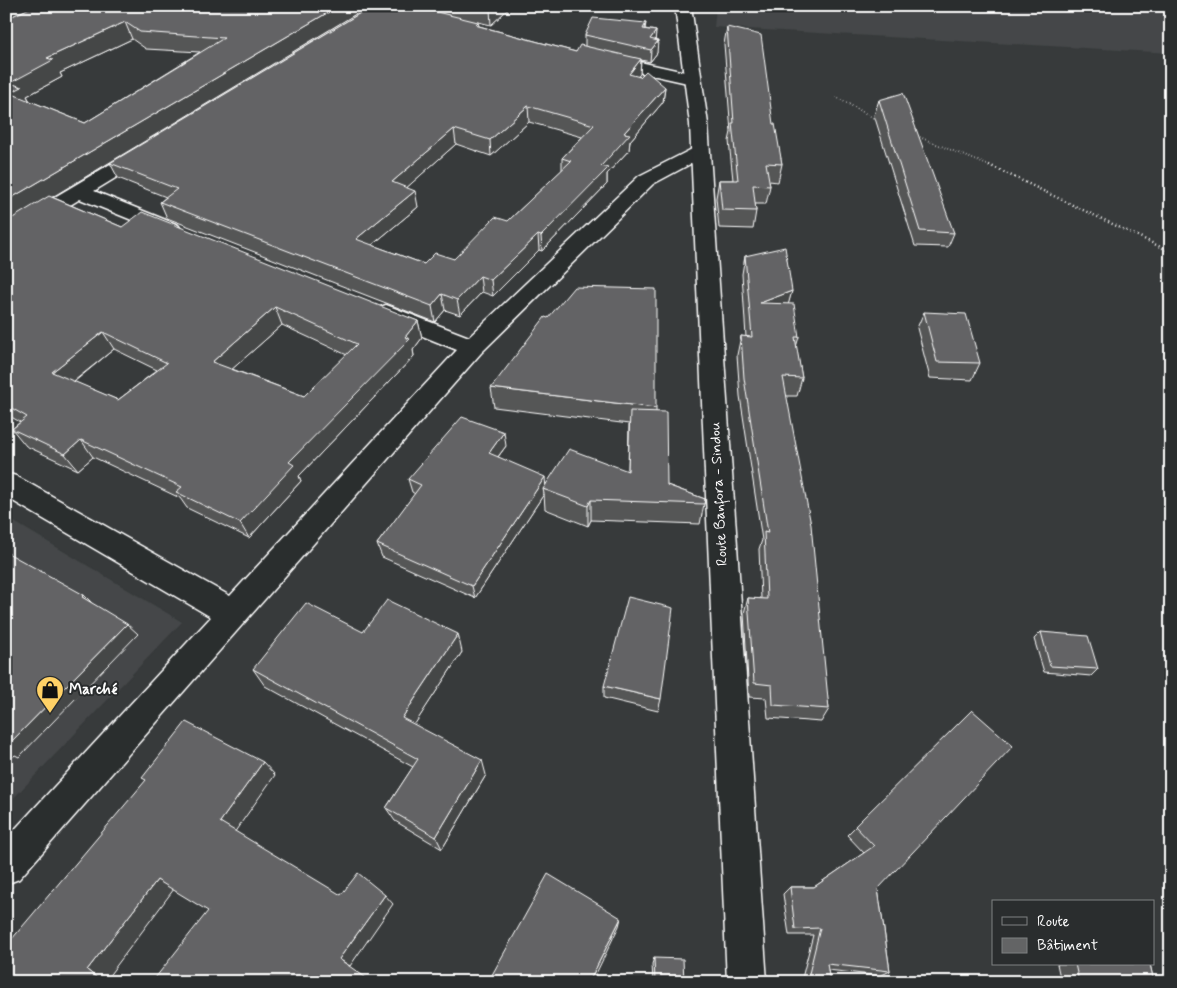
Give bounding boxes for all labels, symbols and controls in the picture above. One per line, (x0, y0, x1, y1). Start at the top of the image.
street label: Route Banfora - Sindou (705, 421, 735, 567)
shop icon: Marché (35, 675, 65, 714)
place label: Marché (69, 680, 118, 700)
legend (992, 900, 1154, 966)
text: Route (1037, 912, 1070, 932)
text: Bâtiment (1037, 936, 1098, 956)

